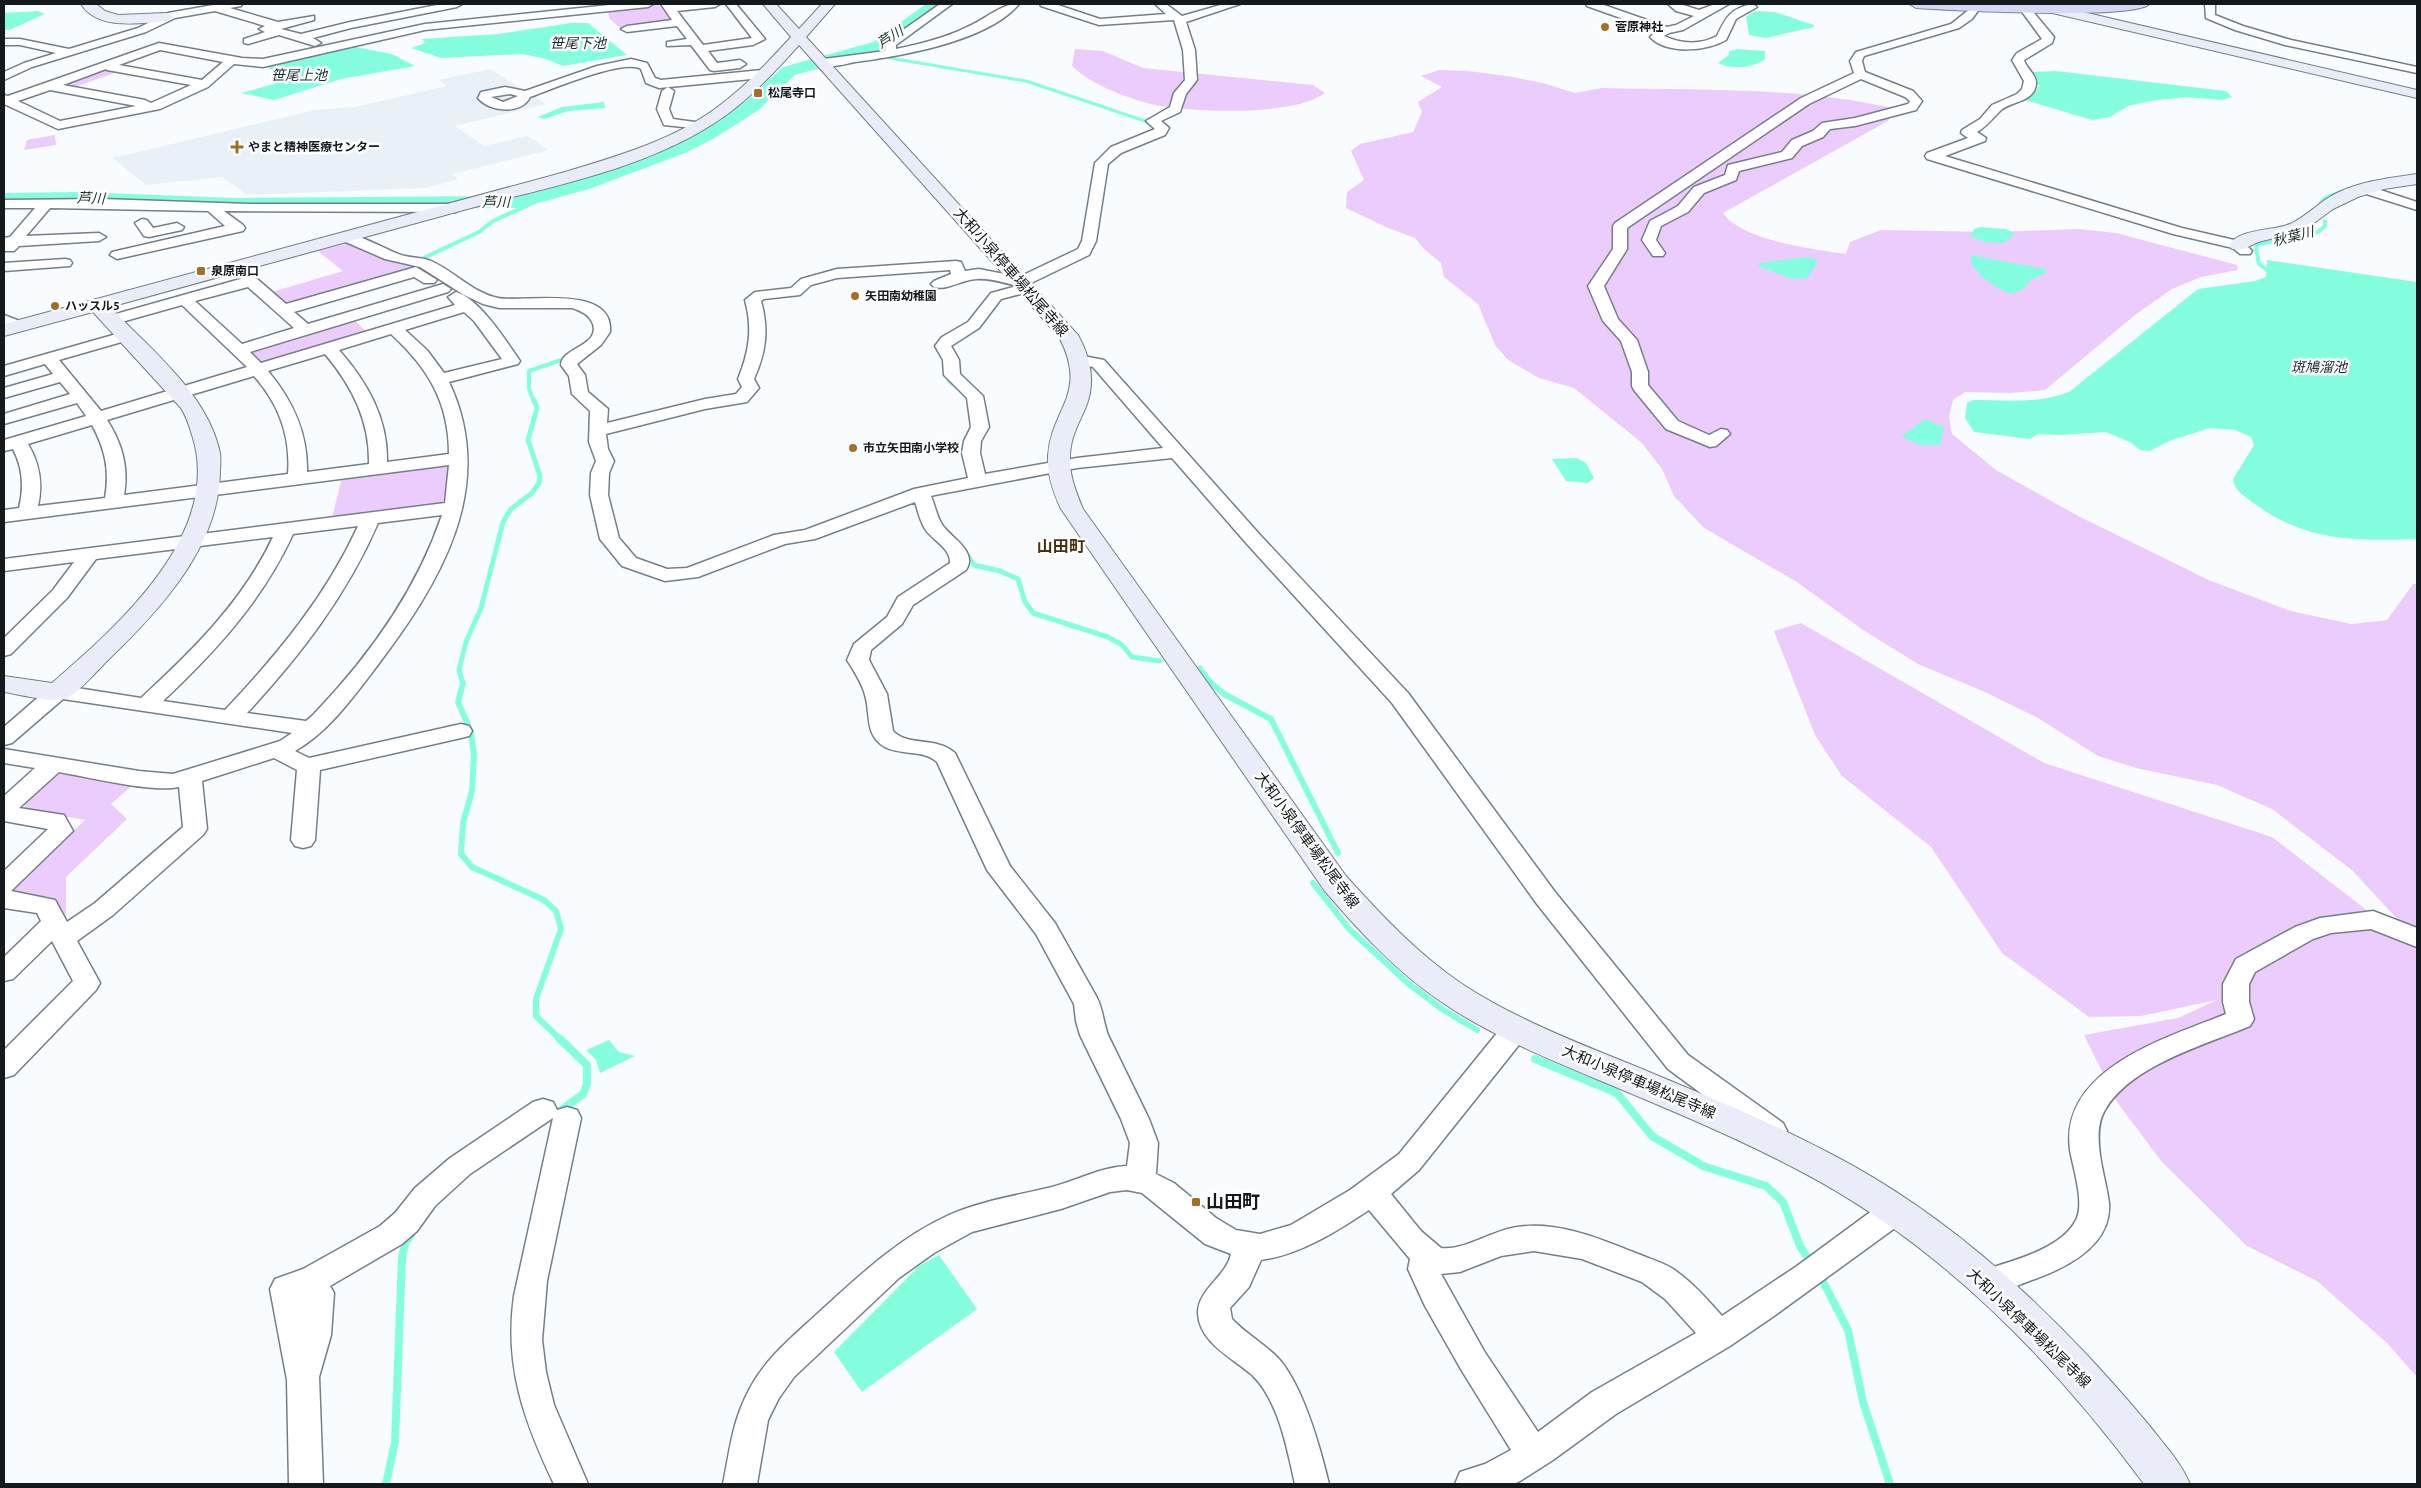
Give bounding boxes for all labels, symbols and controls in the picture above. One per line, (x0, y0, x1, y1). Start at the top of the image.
place label: 菅原神社 (1615, 19, 1663, 34)
water label: 芦川 (873, 21, 908, 52)
marker: 菅原神社 (1599, 21, 1611, 33)
water label: 笹尾下池 (550, 34, 608, 52)
water label: 笹尾上池 (271, 66, 329, 84)
place label: 松尾寺口 (768, 85, 816, 100)
marker: 松尾寺口 (752, 87, 764, 99)
place label: やまと精神医療センター (248, 139, 380, 154)
marker: やまと精神医療センター (230, 140, 244, 154)
water label: 芦川 (77, 189, 107, 208)
water label: 芦川 (482, 193, 512, 211)
street label: 大和小泉停車場松尾寺線 (950, 203, 1073, 340)
water label: 秋葉川 (2270, 222, 2317, 250)
place label: 泉原南口 (211, 263, 259, 278)
marker: 泉原南口 (195, 265, 207, 277)
place label: 矢田南幼稚園 (865, 288, 937, 303)
marker: 矢田南幼稚園 (849, 290, 861, 302)
place label: ハッスル5 (65, 298, 120, 313)
marker: ハッスル5 (49, 300, 61, 312)
water label: 斑鳩溜池 (2291, 358, 2349, 376)
place label: 市立矢田南小学校 (863, 440, 959, 455)
marker: 市立矢田南小学校 (847, 442, 859, 454)
district label: 山田町 (1037, 536, 1085, 556)
street label: 大和小泉停車場松尾寺線 (1251, 767, 1364, 912)
street label: 大和小泉停車場松尾寺線 (1560, 1041, 1719, 1123)
place label: 山田町 (1206, 1190, 1260, 1213)
marker: 山田町 (1190, 1196, 1202, 1208)
street label: 大和小泉停車場松尾寺線 (1963, 1263, 2095, 1392)

